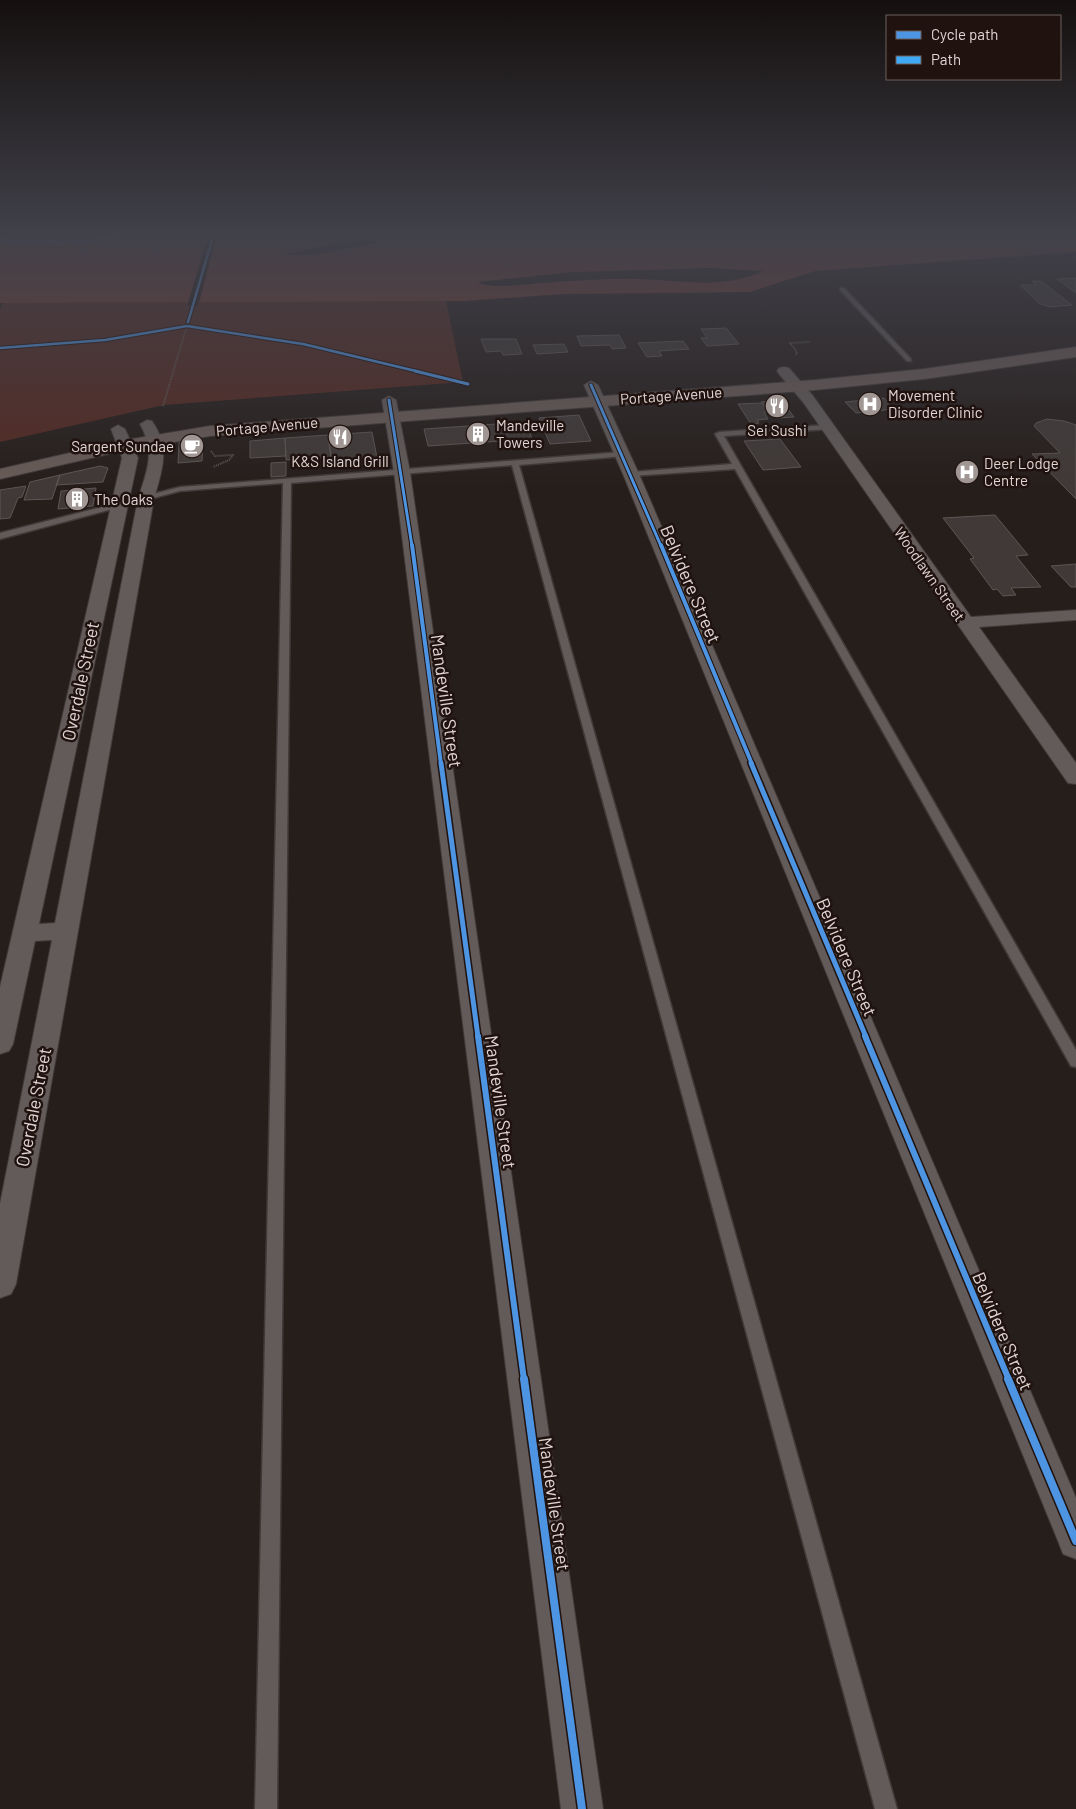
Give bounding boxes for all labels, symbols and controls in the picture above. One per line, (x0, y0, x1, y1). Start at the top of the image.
legend (886, 15, 1061, 80)
text: Cycle path (931, 25, 998, 43)
text: Path (931, 50, 961, 68)
street label: Portage Avenue (619, 382, 723, 408)
place label: Movement Disorder Clinic (888, 386, 983, 421)
hospital icon: Movement Disorder Clinic (857, 391, 883, 417)
restaurant icon: Sei Sushi (764, 393, 790, 419)
street label: Portage Avenue (215, 413, 319, 439)
place label: Mandeville Towers (496, 416, 564, 451)
building icon: Mandeville Towers (465, 421, 491, 447)
place label: Sei Sushi (747, 421, 807, 439)
restaurant icon: K&S Island Grill (327, 424, 353, 450)
cafe icon: Sargent Sundae (179, 433, 205, 459)
place label: Sargent Sundae (71, 437, 174, 455)
place label: K&S Island Grill (291, 452, 389, 470)
place label: Deer Lodge Centre (984, 454, 1059, 489)
hospital icon: Deer Lodge Centre (954, 459, 980, 485)
building icon: The Oaks (64, 486, 90, 512)
place label: The Oaks (94, 490, 153, 508)
street label: Belvidere Street (656, 522, 726, 646)
street label: Woodlawn Street (891, 523, 969, 625)
street label: Overdale Street (57, 620, 103, 742)
street label: Mandeville Street (427, 633, 467, 769)
street label: Belvidere Street (812, 895, 882, 1019)
street label: Mandeville Street (481, 1034, 521, 1170)
street label: Overdale Street (11, 1046, 55, 1168)
street label: Belvidere Street (968, 1269, 1038, 1393)
street label: Mandeville Street (535, 1436, 575, 1572)

